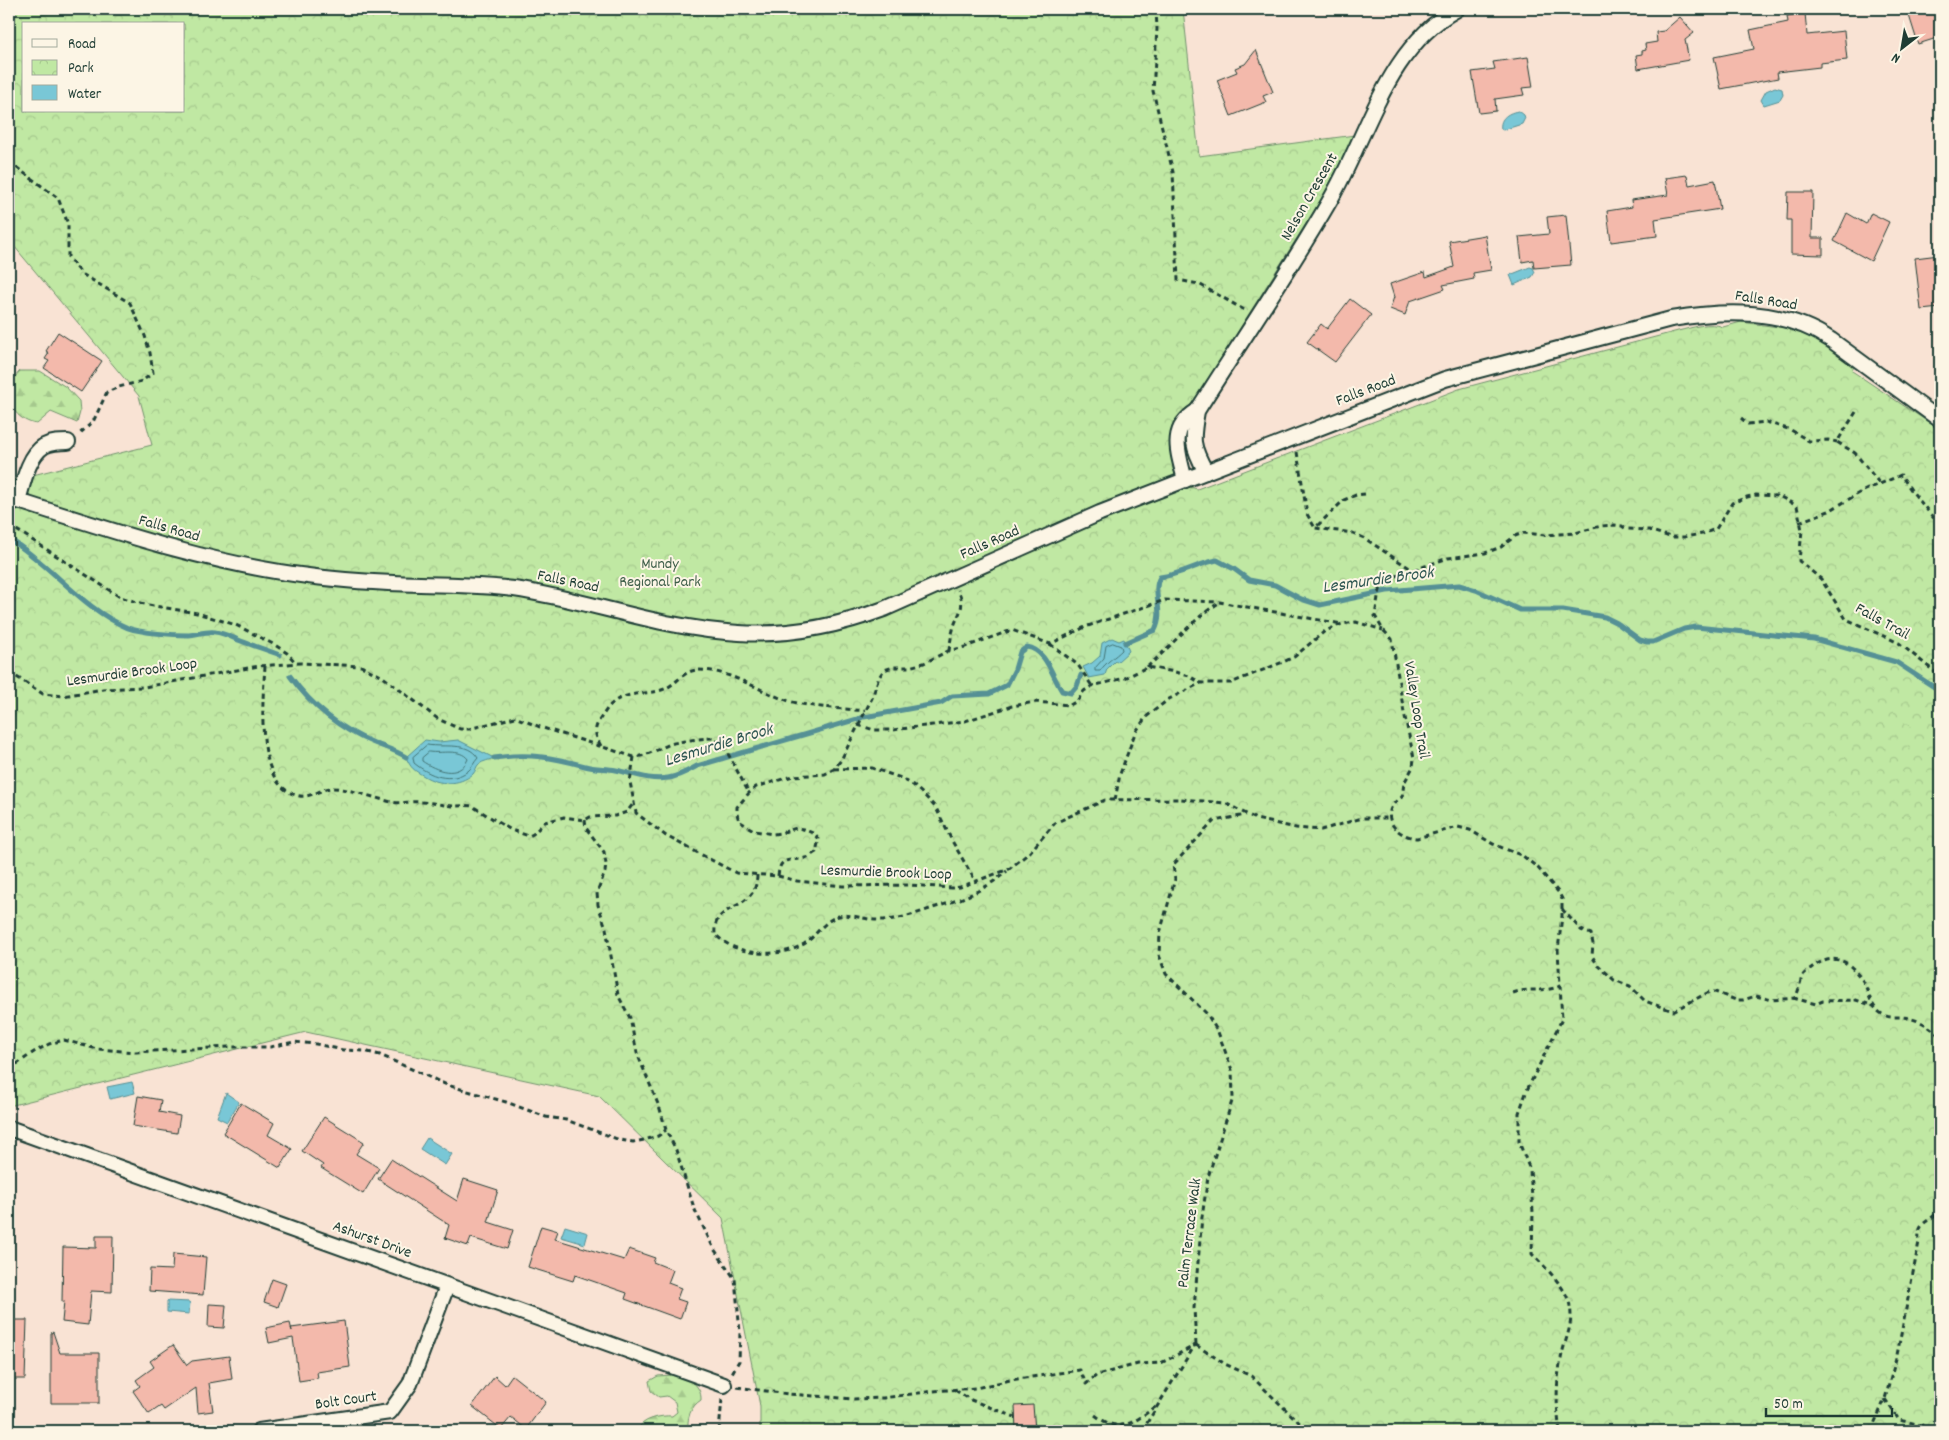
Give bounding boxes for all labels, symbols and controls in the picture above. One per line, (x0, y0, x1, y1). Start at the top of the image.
legend (22, 22, 185, 112)
north arrow (1876, 22, 1926, 72)
text: Road (68, 34, 96, 56)
text: N (1888, 47, 1904, 68)
text: Park (68, 58, 94, 80)
text: Water (68, 84, 102, 106)
street label: Nelson Crescent (1276, 149, 1345, 245)
street label: Falls Road (1733, 285, 1799, 317)
street label: Falls Road (1333, 369, 1399, 413)
street label: Falls Road (136, 509, 202, 549)
street label: Falls Road (957, 520, 1023, 566)
park label: Mundy Regional Park (619, 553, 701, 594)
water label: Lesmurdie Brook (1321, 561, 1437, 601)
street label: Falls Road (535, 564, 601, 600)
street label: Falls Trail (1851, 598, 1914, 647)
street label: Lesmurdie Brook Loop (65, 652, 199, 694)
street label: Valley Loop Trail (1397, 660, 1435, 761)
water label: Lesmurdie Brook (662, 717, 778, 774)
street label: Lesmurdie Brook Loop (820, 859, 952, 887)
street label: Palm Terrace Walk (1172, 1177, 1208, 1289)
street label: Ashurst Drive (329, 1215, 415, 1265)
street label: Bolt Court (314, 1385, 378, 1417)
scale bar (1766, 1385, 1893, 1417)
text: 50 m (1774, 1394, 1803, 1416)

